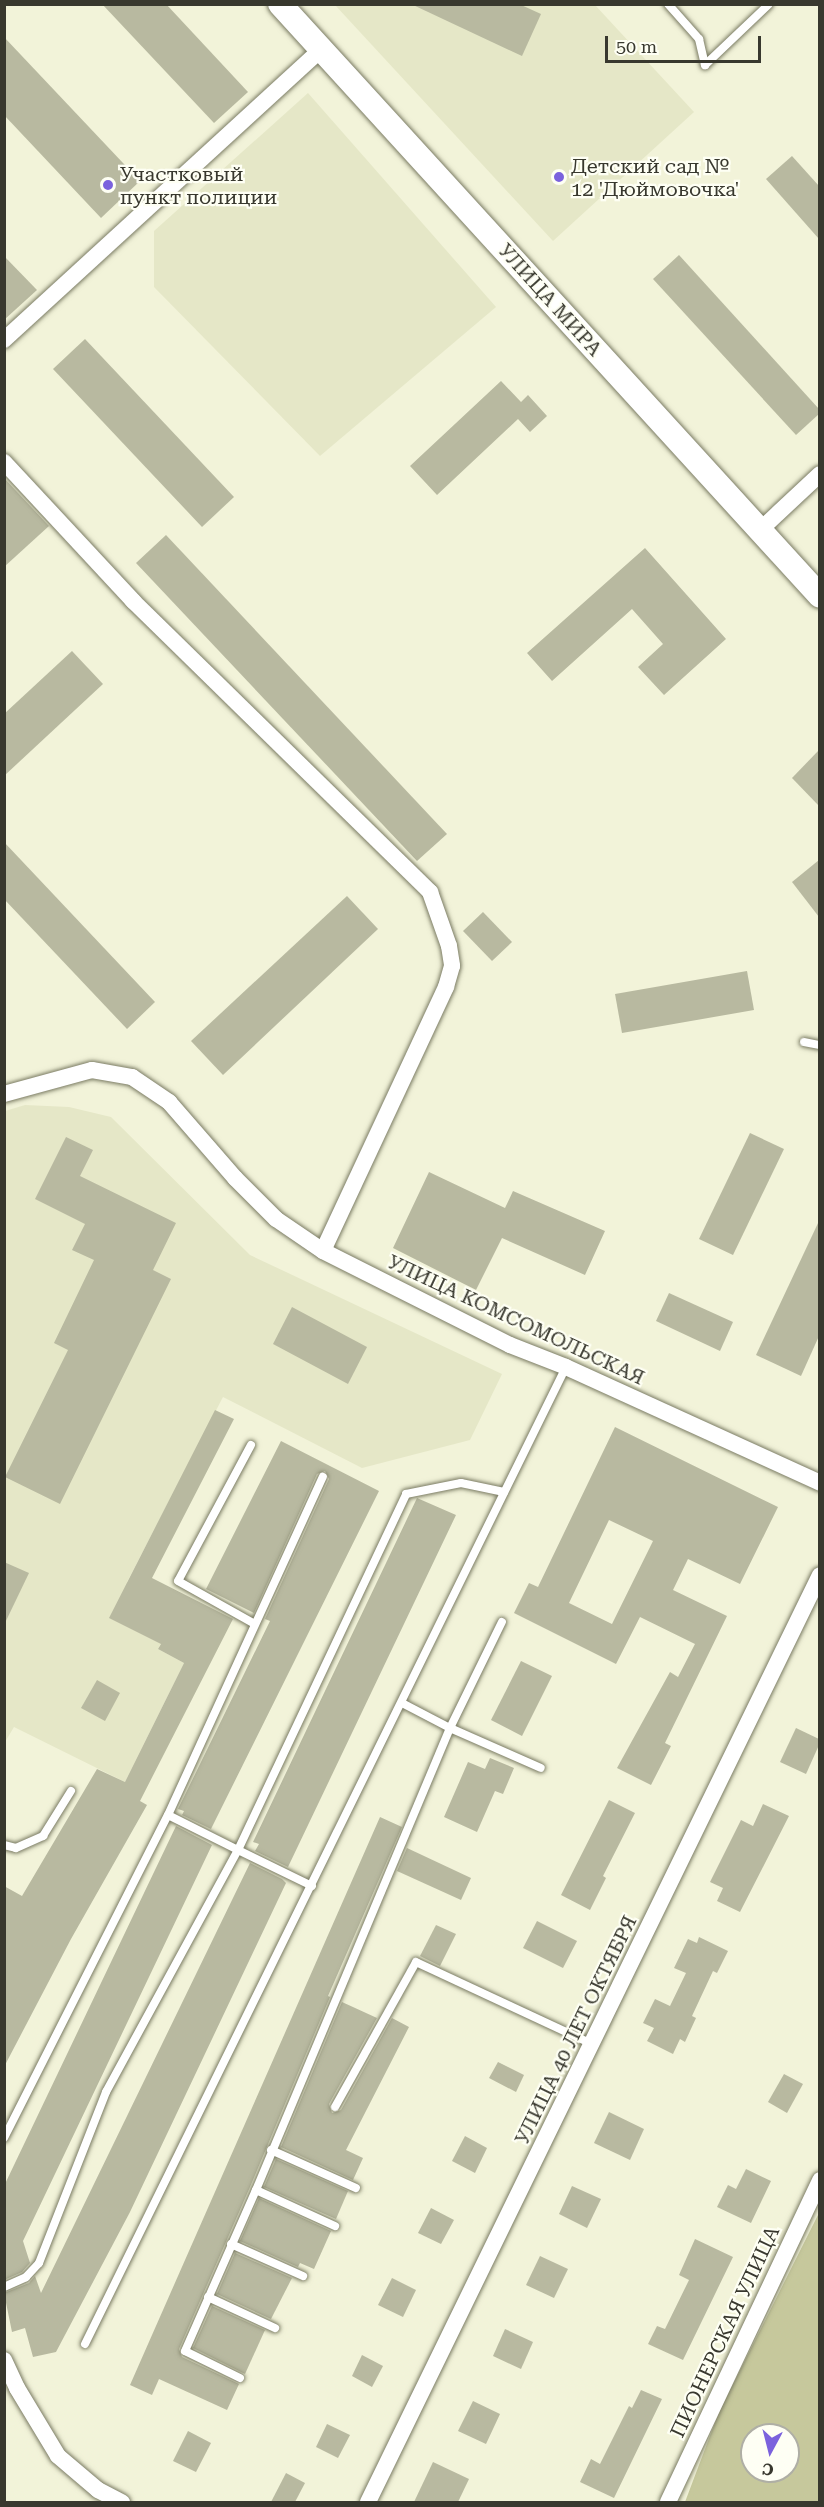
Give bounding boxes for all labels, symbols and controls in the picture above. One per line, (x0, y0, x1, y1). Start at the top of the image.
scale bar (608, 24, 764, 62)
text: 50 m (616, 36, 657, 57)
place label: Детский сад № 12 'Дюймовочка' (571, 154, 739, 201)
place label: Участковый пункт полиции (120, 162, 277, 209)
marker: Детский сад № 12 'Дюймовочка' (552, 170, 566, 184)
marker: Участковый пункт полиции (101, 178, 115, 192)
street label: УЛИЦА МИРА (493, 239, 607, 361)
street label: УЛИЦА КОМСОМОЛЬСКАЯ (384, 1250, 648, 1390)
street label: УЛИЦА 40 ЛЕТ ОКТЯБРЯ (510, 1912, 642, 2148)
street label: ПИОНЕРСКАЯ УЛИЦА (665, 2223, 785, 2441)
north arrow (740, 2423, 800, 2483)
text: С (761, 2459, 775, 2479)

